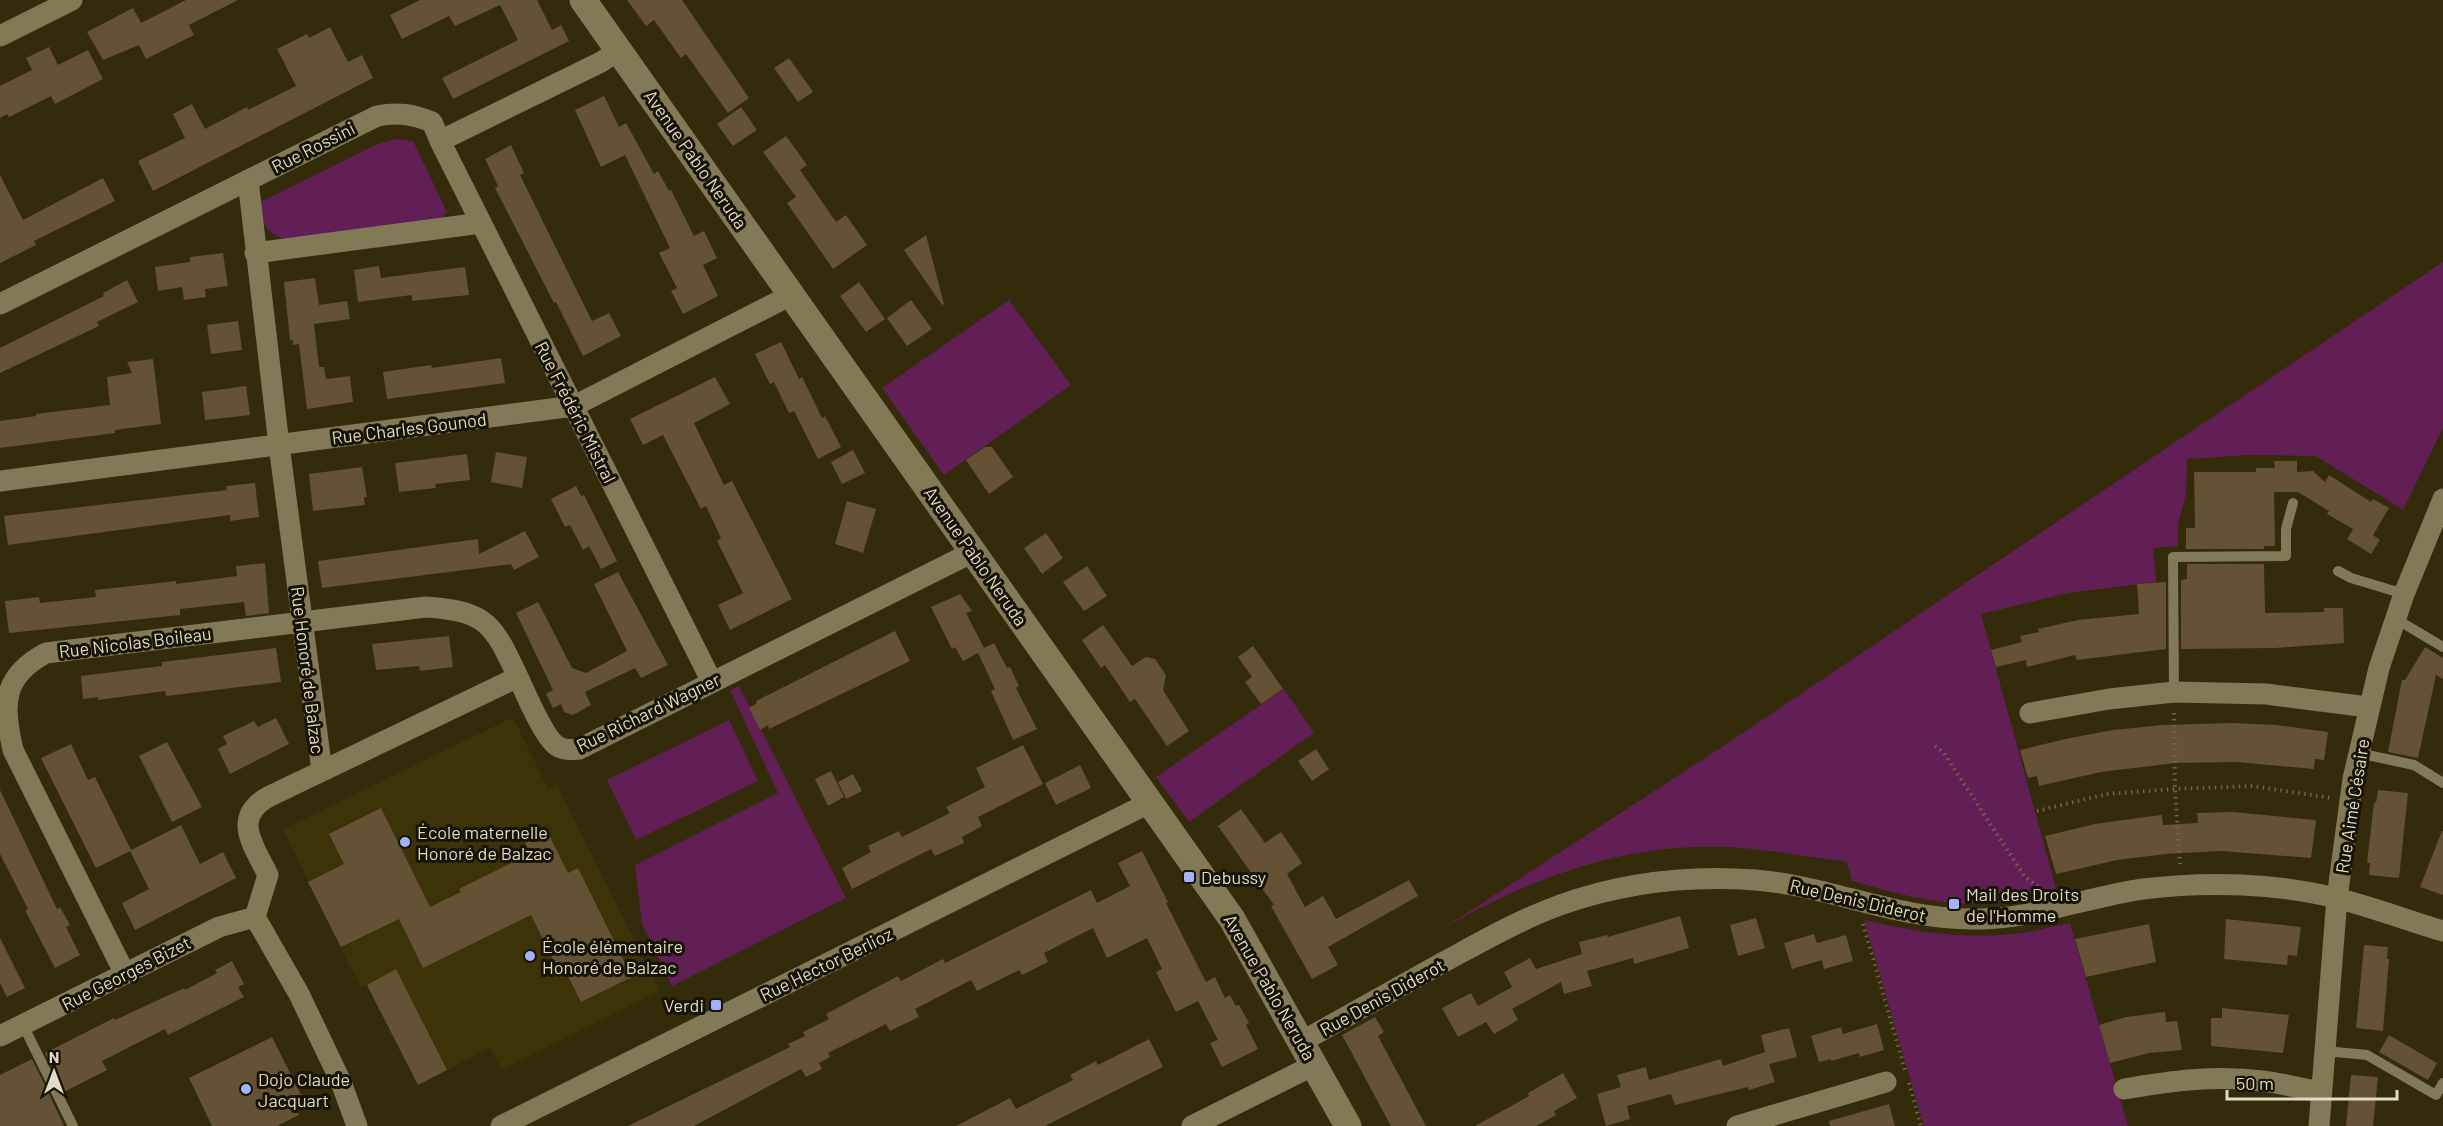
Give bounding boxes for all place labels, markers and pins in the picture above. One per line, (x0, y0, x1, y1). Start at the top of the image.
place label: École maternelle Honoré de Balzac (417, 821, 552, 864)
marker: École maternelle Honoré de Balzac (398, 835, 412, 849)
place label: Debussy (1201, 866, 1266, 888)
marker: Debussy (1182, 870, 1196, 884)
place label: Mail des Droits de l'Homme (1966, 883, 2079, 926)
marker: Mail des Droits de l'Homme (1947, 897, 1961, 911)
place label: École élémentaire Honoré de Balzac (542, 935, 683, 978)
marker: École élémentaire Honoré de Balzac (523, 949, 537, 963)
place label: Verdi (664, 994, 704, 1016)
marker: Verdi (709, 998, 723, 1012)
place label: Dojo Claude Jacquart (258, 1068, 350, 1111)
marker: Dojo Claude Jacquart (239, 1082, 253, 1096)

